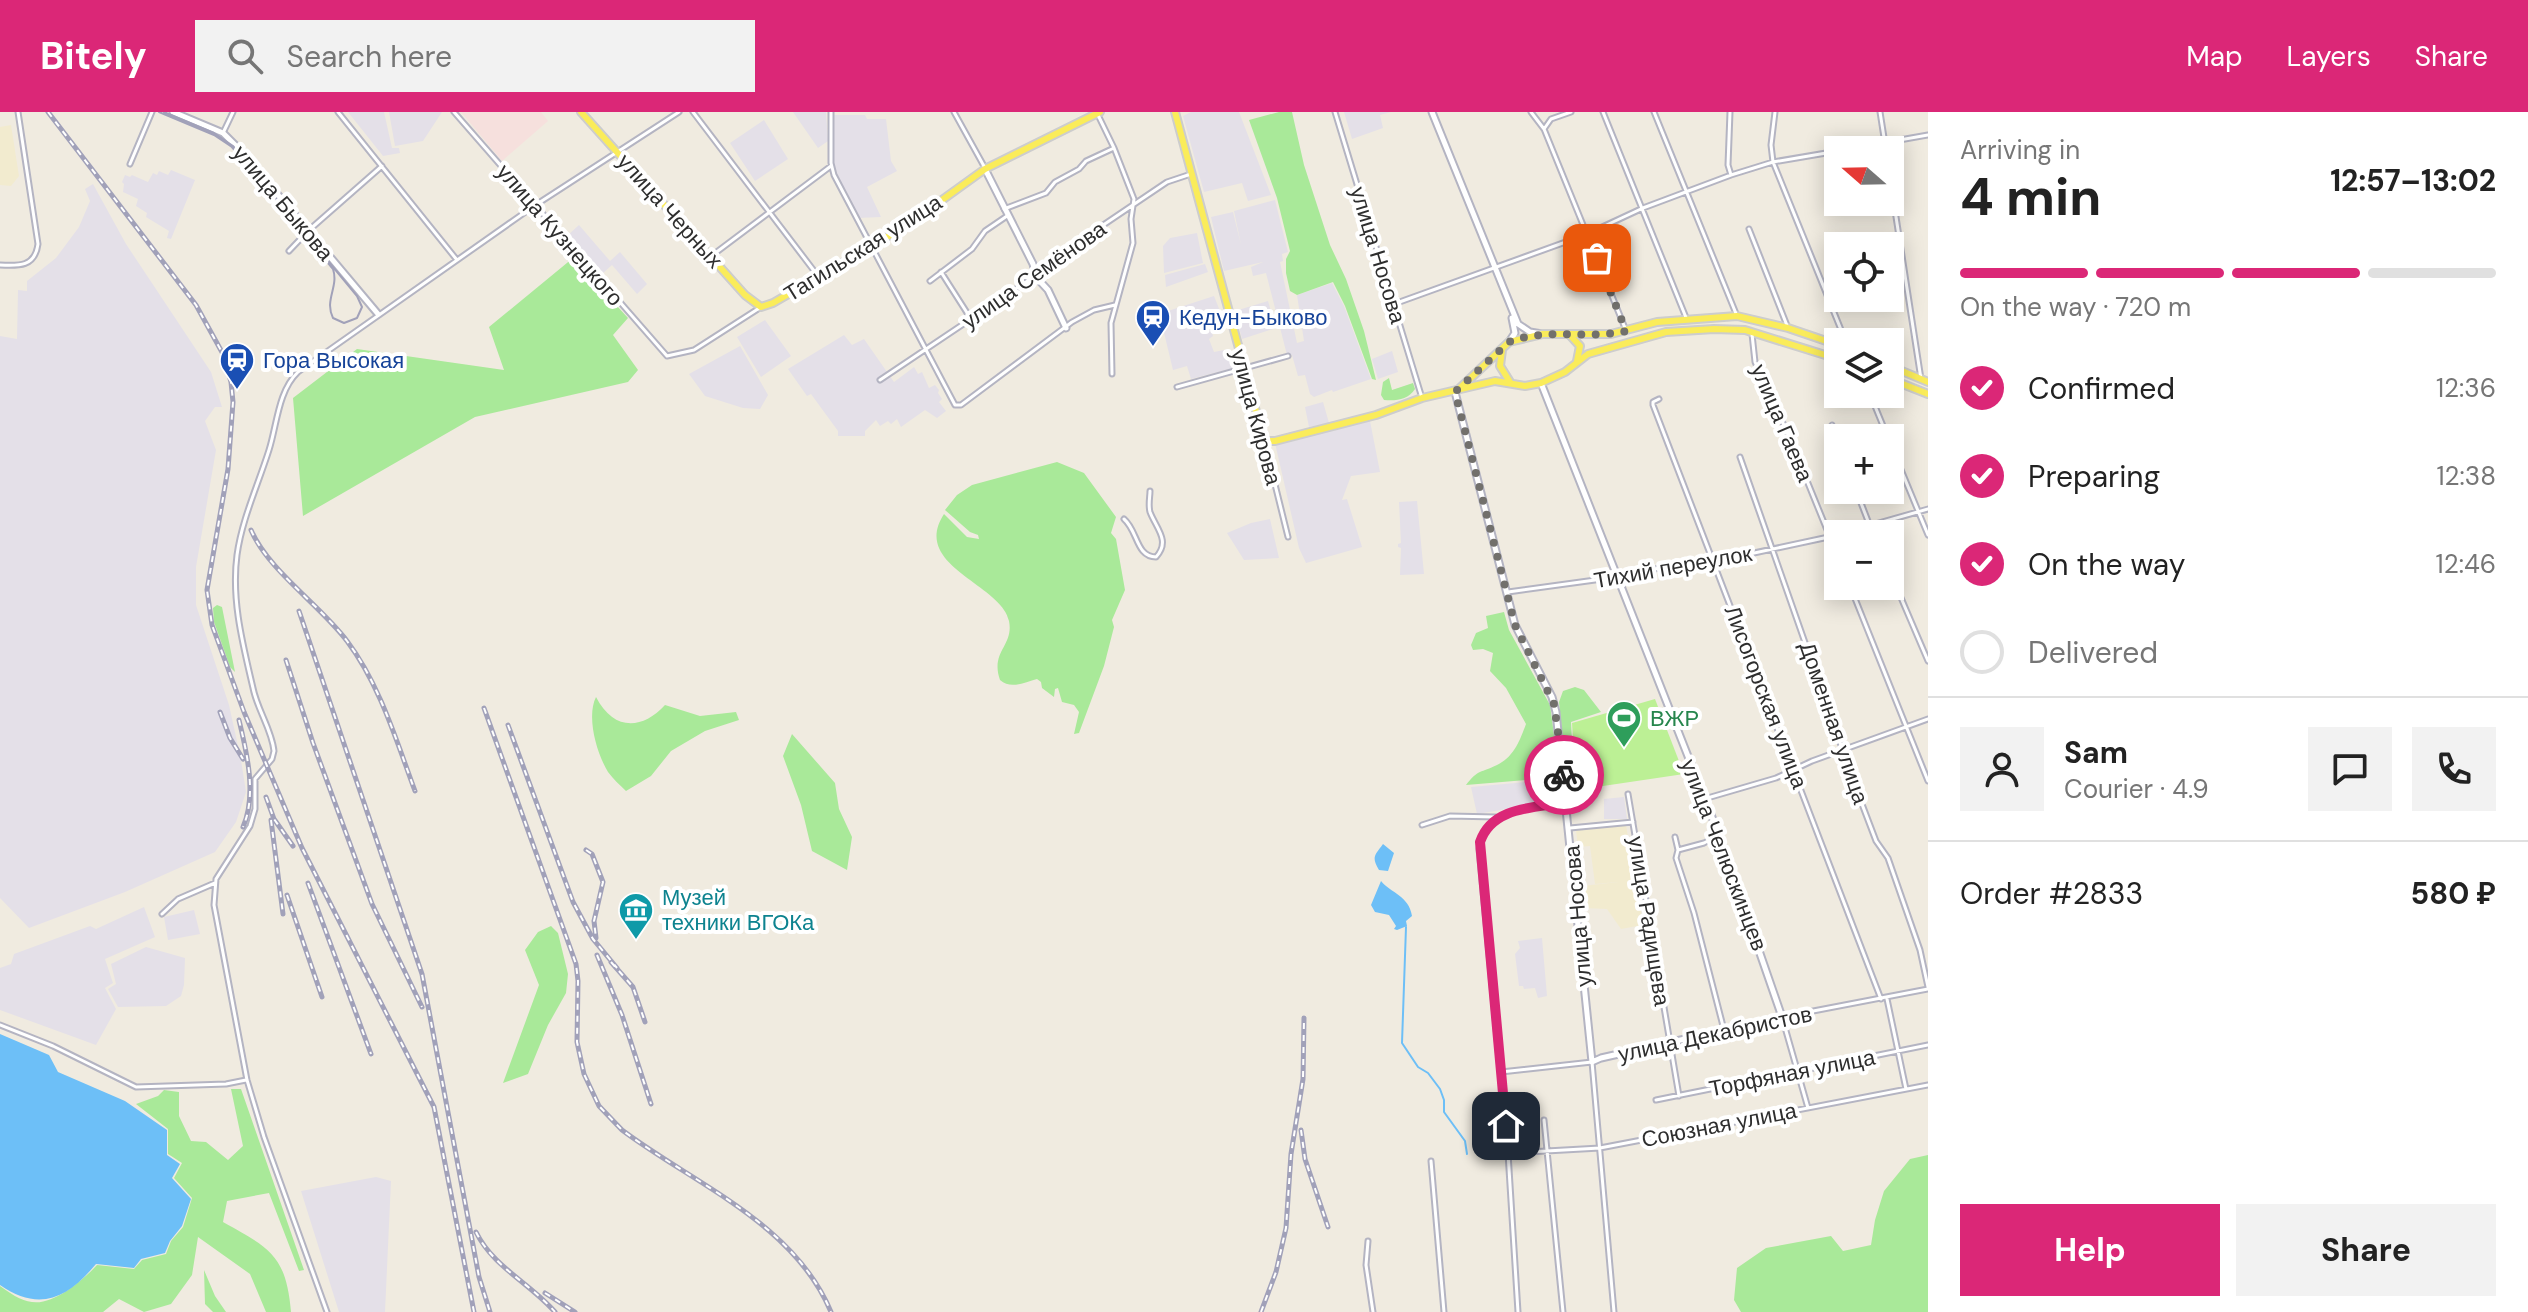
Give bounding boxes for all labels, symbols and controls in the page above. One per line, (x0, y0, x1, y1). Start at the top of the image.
search box (195, 20, 755, 92)
text: Bitely (40, 31, 147, 81)
icon: search (223, 34, 267, 78)
text: Search here (287, 37, 452, 76)
text: Map (2186, 38, 2243, 75)
text: Layers (2287, 38, 2371, 75)
text: Share (2415, 38, 2488, 75)
text: Arriving in (1960, 133, 2080, 167)
north arrow (1824, 136, 1904, 216)
map controls (1824, 136, 1904, 600)
street label: улица Быкова (226, 139, 340, 267)
street label: улица Черных (611, 148, 729, 274)
street label: улица Кузнецкого (490, 158, 630, 312)
text: 12:57–13:02 (2330, 161, 2496, 200)
text: 4 min (1960, 163, 2101, 231)
street label: улица Носова (1343, 183, 1413, 328)
street label: Тагильская улица (779, 187, 948, 308)
street label: улица Семёнова (956, 214, 1113, 336)
pin (1563, 224, 1631, 292)
button: locate (1824, 232, 1904, 312)
icon: bag (1575, 236, 1619, 280)
text: On the way · 720 m (1960, 290, 2191, 324)
station icon: Кедун-Быково (1134, 298, 1172, 348)
place label: Кедун-Быково (1179, 303, 1328, 332)
button: layers (1824, 328, 1904, 408)
station icon: Гора Высокая (218, 341, 256, 391)
place label: Гора Высокая (263, 346, 404, 375)
street label: улица Кирова (1224, 346, 1288, 489)
street label: улица Гаева (1744, 360, 1820, 487)
icon: check (1960, 366, 2004, 410)
text: Confirmed (2028, 369, 2175, 408)
text: 12:36 (2436, 371, 2496, 405)
button: + (1824, 424, 1904, 504)
icon: check (1960, 454, 2004, 498)
text: Preparing (2028, 457, 2160, 496)
text: 12:38 (2436, 459, 2496, 493)
button: − (1824, 520, 1904, 600)
street label: Тихий переулок (1592, 539, 1755, 595)
icon: check (1960, 542, 2004, 586)
text: On the way (2028, 545, 2185, 584)
text: 12:46 (2436, 547, 2496, 581)
street label: Лисогорская улица (1718, 601, 1815, 793)
text: Delivered (2028, 633, 2158, 672)
street label: Доменная улица (1793, 638, 1876, 809)
sports icon: ВЖР (1605, 699, 1643, 749)
place label: ВЖР (1650, 704, 1699, 733)
button: person (1960, 727, 2044, 811)
button: chat (2308, 727, 2392, 811)
button: phone (2412, 727, 2496, 811)
text: Sam (2064, 733, 2128, 772)
courier (1524, 735, 1604, 815)
icon: bike (1542, 753, 1586, 797)
street label: улица Челюскинцев (1674, 755, 1774, 955)
text: Courier · 4.9 (2064, 772, 2209, 806)
street label: улица Радищева (1621, 834, 1677, 1009)
street label: улица Носова (1557, 843, 1599, 988)
text: Order #2833 (1960, 874, 2143, 913)
text: 580 ₽ (2411, 874, 2496, 913)
place label: Музей техники ВГОКа (662, 883, 815, 937)
museum icon: Музей техники ВГОКа (617, 891, 655, 941)
street label: улица Декабристов (1615, 999, 1815, 1069)
street label: Торфяная улица (1706, 1043, 1878, 1103)
pin (1472, 1092, 1540, 1160)
street label: Союзная улица (1639, 1096, 1800, 1154)
icon: home (1484, 1104, 1528, 1148)
button: Help (1960, 1204, 2220, 1296)
button: Share (2236, 1204, 2496, 1296)

